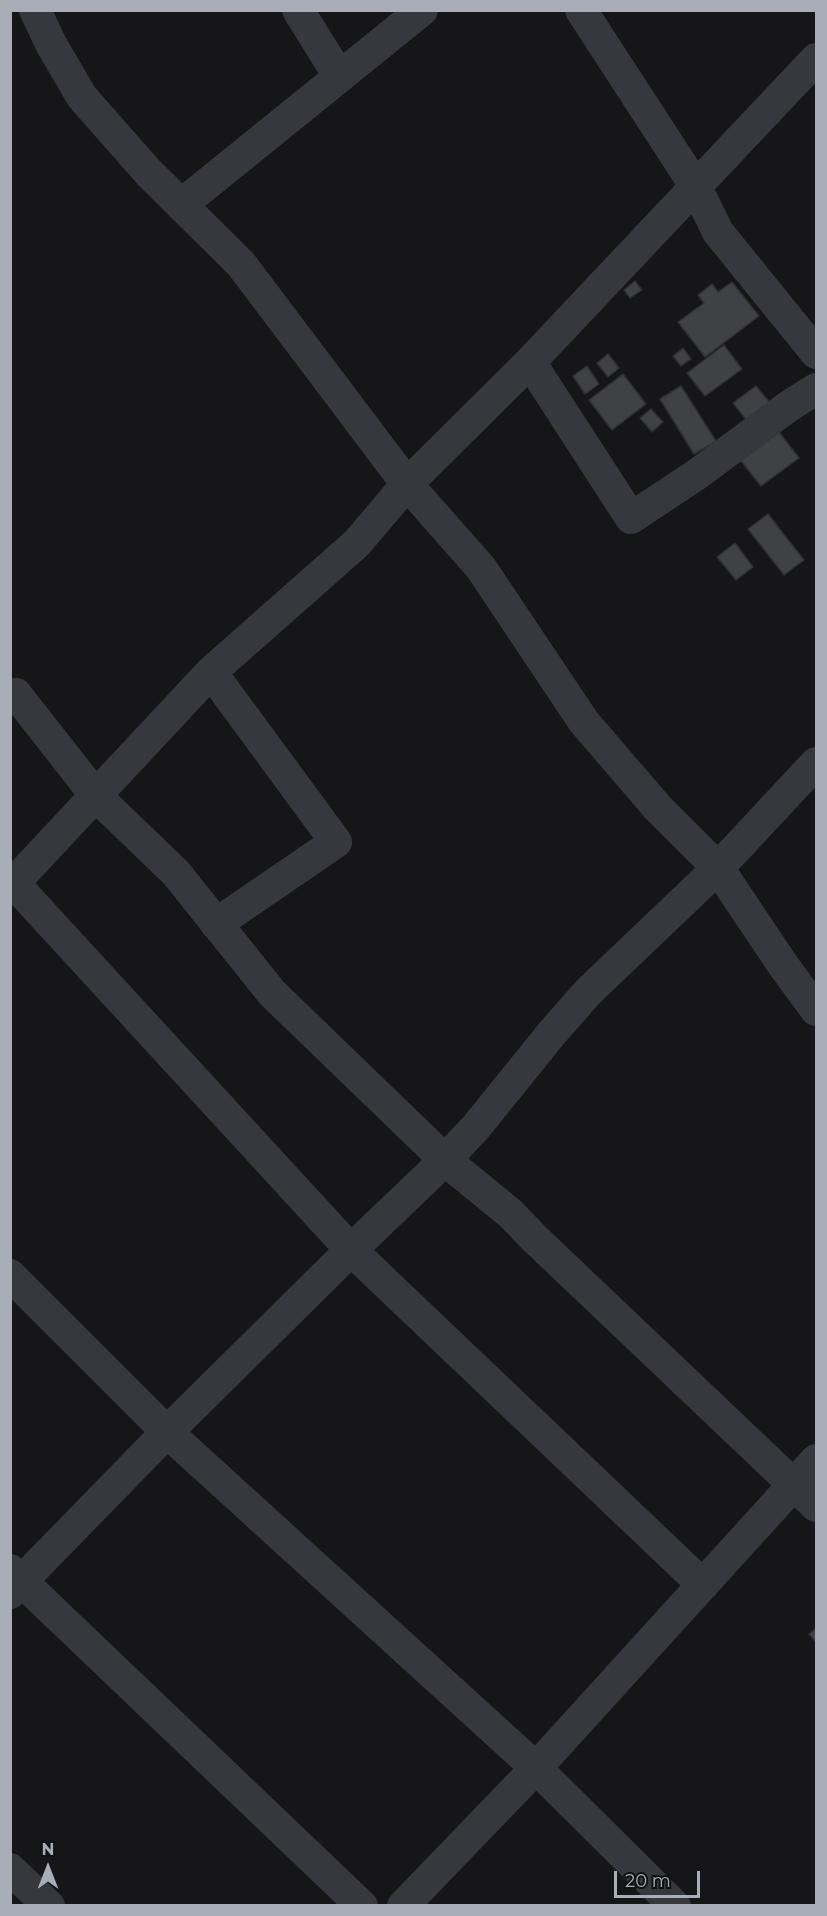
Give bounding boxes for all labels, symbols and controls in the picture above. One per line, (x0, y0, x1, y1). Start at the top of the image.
north arrow (18, 1838, 78, 1898)
text: N (42, 1840, 54, 1859)
scale bar (617, 1859, 702, 1897)
text: 20 m (625, 1870, 671, 1892)

